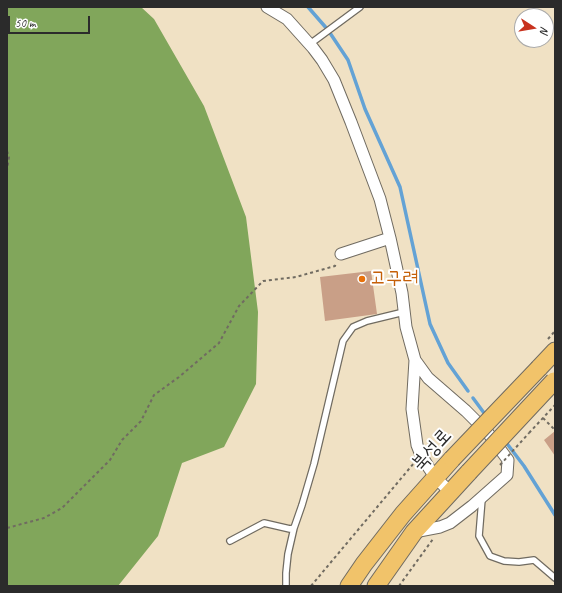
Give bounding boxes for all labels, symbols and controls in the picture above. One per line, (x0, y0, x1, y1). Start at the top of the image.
scale bar (10, 8, 92, 34)
north arrow (514, 8, 554, 48)
text: 50 m (15, 15, 35, 31)
text: N (537, 25, 552, 35)
place label: 고구려 (370, 267, 418, 291)
marker: 고구려 (357, 274, 367, 284)
street label: 북성로 (407, 424, 457, 476)

